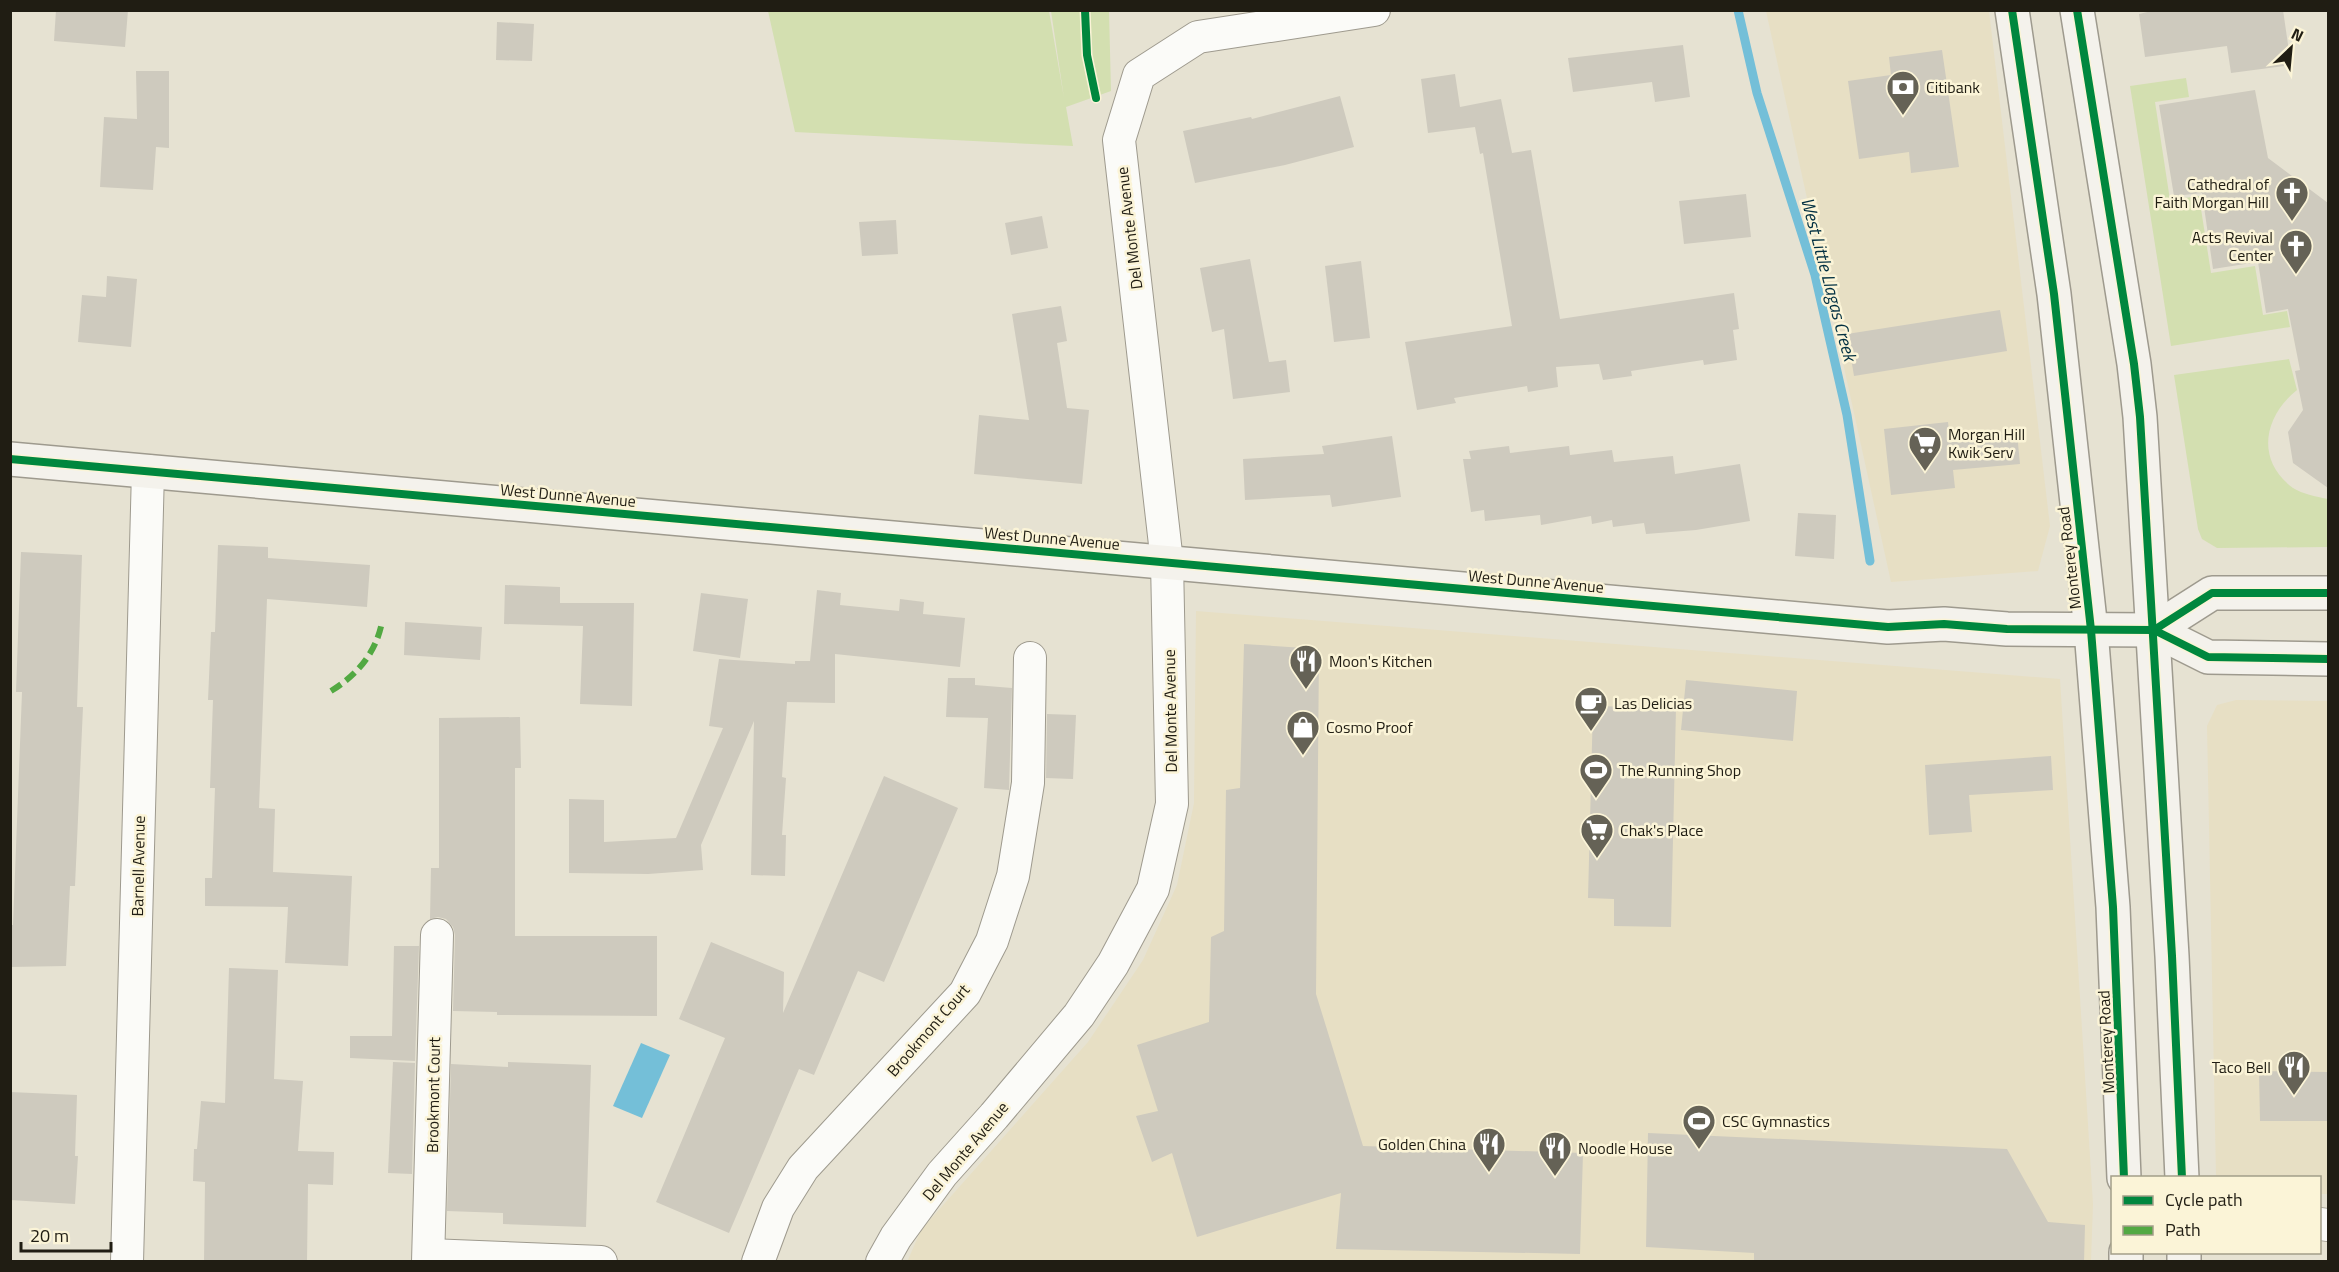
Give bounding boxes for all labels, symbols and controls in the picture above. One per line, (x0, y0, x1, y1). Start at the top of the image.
north arrow (2261, 18, 2321, 78)
text: N (2287, 21, 2308, 48)
bank icon: Citibank (1885, 69, 1921, 116)
place label: Citibank (1926, 75, 1980, 99)
street label: Del Monte Avenue (1110, 165, 1148, 291)
place label: Cathedral of Faith Morgan Hill (2155, 172, 2270, 214)
church icon: Cathedral of Faith Morgan Hill (2274, 175, 2310, 222)
water label: West Little Llagas Creek (1794, 194, 1864, 366)
place label: Acts Revival Center (2192, 225, 2273, 267)
church icon: Acts Revival Center (2278, 228, 2314, 275)
place label: Morgan Hill Kwik Serv (1948, 422, 2025, 464)
supermarket icon: Morgan Hill Kwik Serv (1907, 425, 1943, 472)
street label: West Dunne Avenue (499, 477, 637, 513)
street label: Monterey Road (2051, 505, 2087, 611)
street label: West Dunne Avenue (983, 520, 1121, 556)
street label: West Dunne Avenue (1467, 563, 1605, 599)
restaurant icon: Moon's Kitchen (1288, 643, 1324, 690)
street label: Del Monte Avenue (1157, 649, 1183, 773)
place label: Moon's Kitchen (1329, 649, 1432, 673)
cafe icon: Las Delicias (1573, 685, 1609, 732)
place label: Las Delicias (1614, 691, 1692, 715)
shop icon: Cosmo Proof (1285, 709, 1321, 756)
place label: Cosmo Proof (1326, 715, 1414, 739)
sports icon: The Running Shop (1578, 752, 1614, 799)
place label: The Running Shop (1619, 758, 1741, 782)
supermarket icon: Chak's Place (1579, 812, 1615, 859)
street label: Barnell Avenue (125, 815, 151, 917)
place label: Chak's Place (1620, 818, 1703, 842)
street label: Brookmont Court (881, 978, 975, 1082)
street label: Monterey Road (2091, 990, 2121, 1094)
street label: Brookmont Court (420, 1036, 446, 1153)
restaurant icon: Taco Bell (2276, 1049, 2312, 1096)
place label: Taco Bell (2212, 1055, 2271, 1079)
street label: Del Monte Avenue (916, 1096, 1014, 1206)
sports icon: CSC Gymnastics (1681, 1103, 1717, 1150)
place label: CSC Gymnastics (1722, 1109, 1830, 1133)
restaurant icon: Golden China (1471, 1126, 1507, 1173)
restaurant icon: Noodle House (1537, 1130, 1573, 1177)
place label: Golden China (1378, 1132, 1466, 1156)
place label: Noodle House (1578, 1136, 1673, 1160)
legend (2111, 1176, 2321, 1254)
text: Cycle path (2165, 1186, 2243, 1213)
scale bar (21, 1215, 111, 1253)
text: Path (2165, 1216, 2201, 1243)
text: 20 m (30, 1222, 69, 1249)

